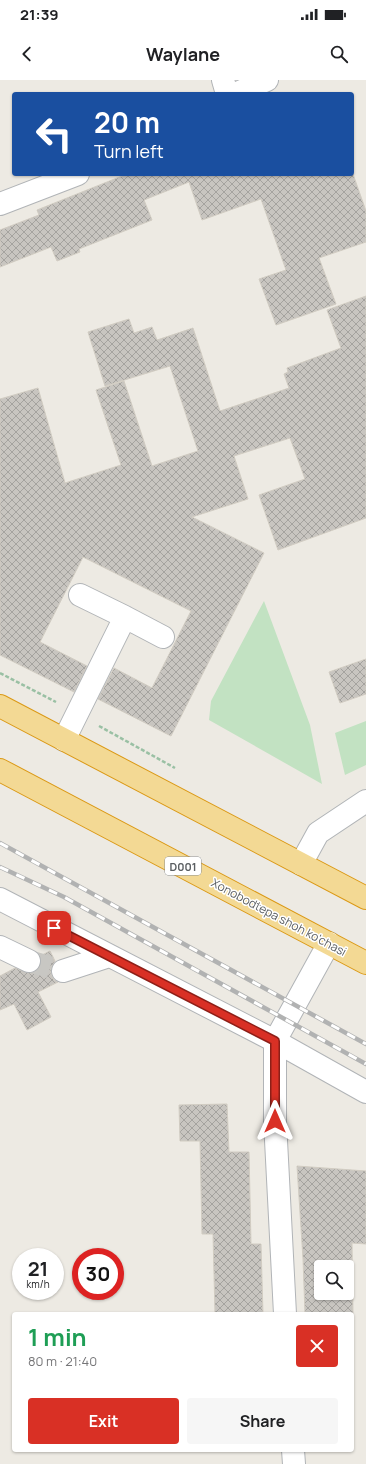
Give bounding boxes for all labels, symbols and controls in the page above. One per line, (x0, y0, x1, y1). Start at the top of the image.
text: 21:39 (20, 4, 59, 25)
text: Waylane (146, 42, 220, 66)
icon: back (16, 43, 38, 65)
icon: search (328, 43, 350, 65)
text: 20 m (94, 103, 160, 141)
icon: left (28, 108, 80, 160)
text: Turn left (94, 139, 164, 163)
road number: D001 (165, 857, 201, 875)
street label: Xonobodtepa shoh ko'chasi (208, 874, 350, 960)
pin (37, 911, 71, 945)
icon: arrive (43, 917, 65, 939)
position arrow (254, 1100, 296, 1142)
speed limit sign: 30 (72, 1248, 124, 1300)
text: 21 (28, 1255, 48, 1282)
map controls (314, 1260, 354, 1300)
button: search (314, 1260, 354, 1300)
text: km/h (26, 1277, 50, 1291)
text: 1 min (28, 1320, 87, 1353)
button: close (296, 1325, 338, 1367)
text: 80 m · 21:40 (28, 1352, 97, 1370)
button: Exit (28, 1398, 179, 1444)
button: Share (187, 1398, 338, 1444)

